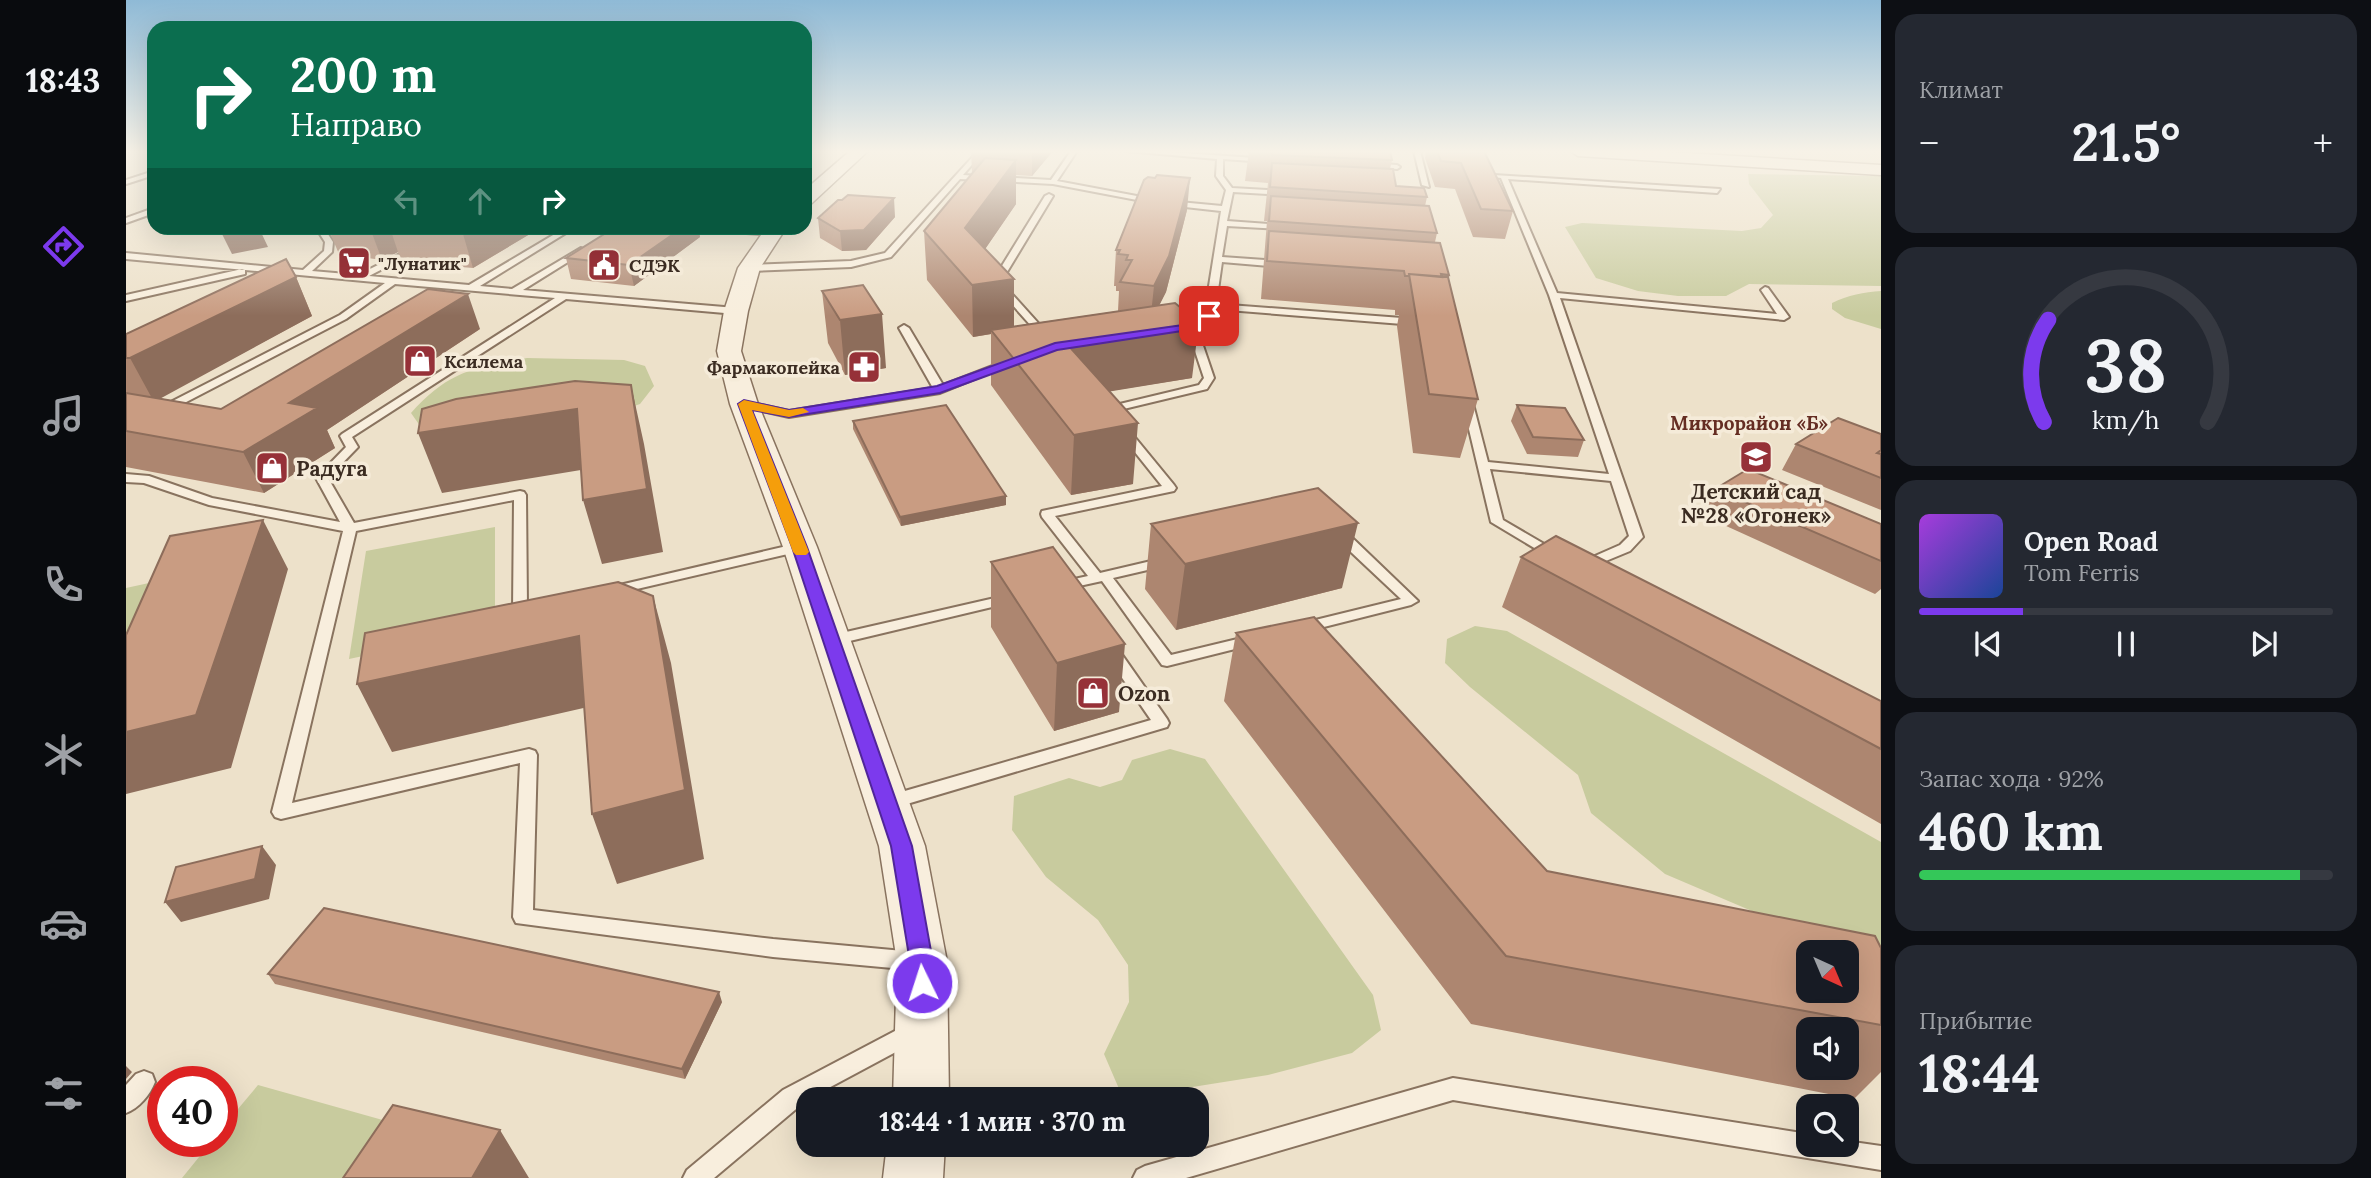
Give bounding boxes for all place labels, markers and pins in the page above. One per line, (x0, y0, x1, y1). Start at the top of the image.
supermarket icon: "Лунатик" (335, 244, 373, 282)
public building icon: СДЭК (585, 246, 623, 284)
place label: "Лунатик" (378, 252, 467, 275)
place label: СДЭК (629, 254, 680, 277)
pin (1179, 286, 1239, 346)
shop icon: Ксилема (401, 342, 439, 380)
pharmacy icon: Фармакопейка (845, 348, 883, 386)
place label: Ксилема (444, 350, 524, 373)
place label: Фармакопейка (707, 356, 841, 379)
school or university icon: Детский сад №28 «Огонек» (1737, 438, 1775, 476)
shop icon: Радуга (253, 449, 291, 487)
place label: Радуга (296, 455, 367, 482)
place label: Детский сад №28 «Огонек» (1681, 478, 1831, 529)
shop icon: Ozon (1074, 674, 1112, 712)
place label: Ozon (1118, 680, 1170, 707)

